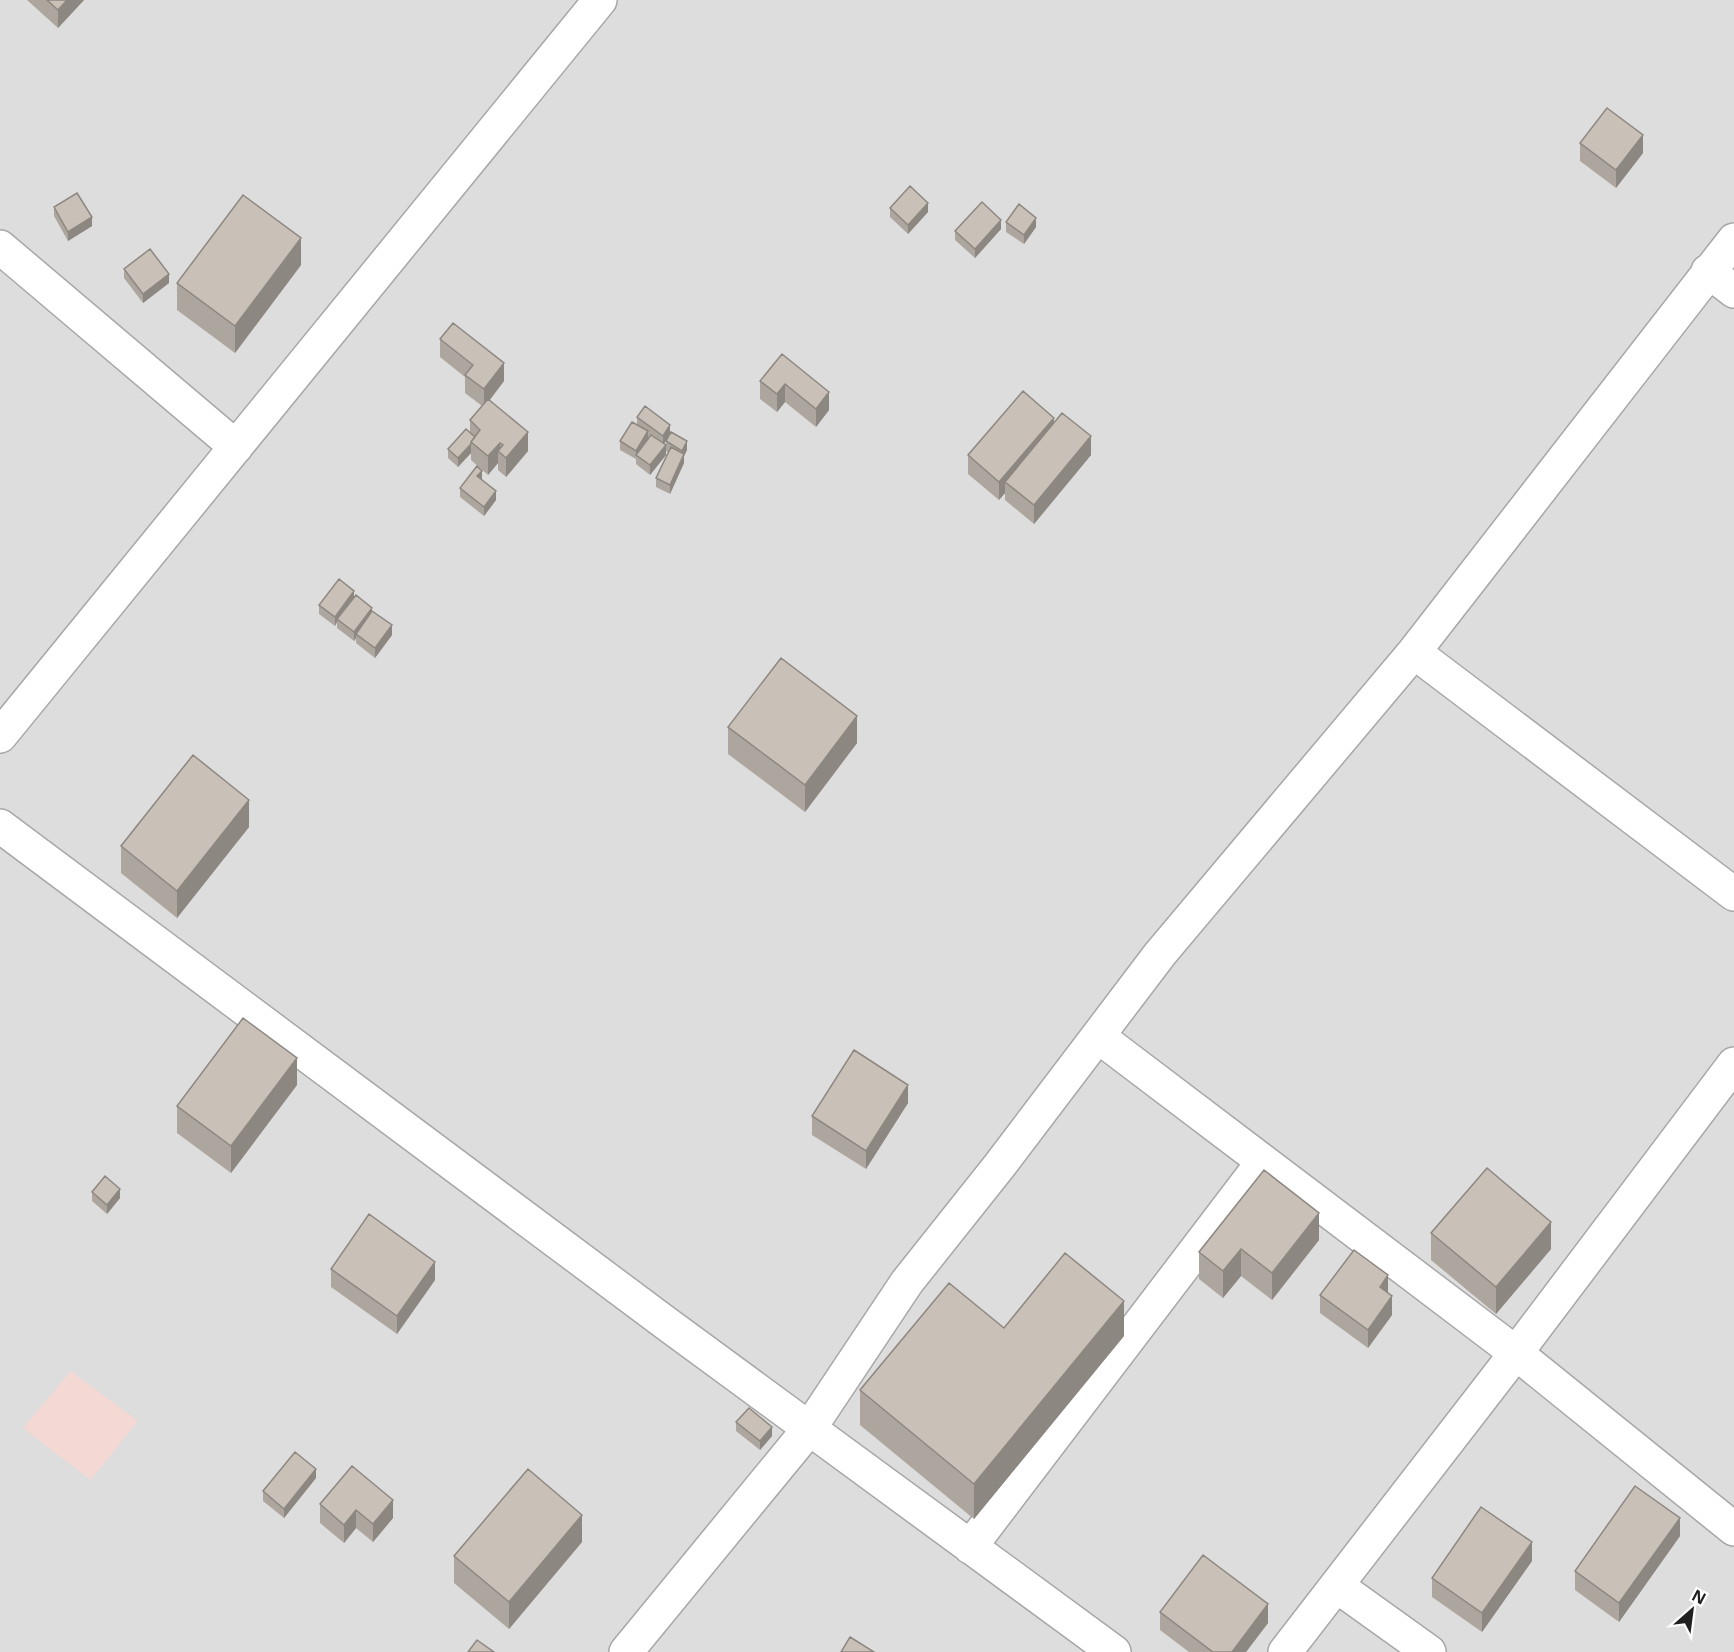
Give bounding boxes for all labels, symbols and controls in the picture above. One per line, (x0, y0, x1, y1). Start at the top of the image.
north arrow (1662, 1580, 1722, 1640)
text: N (1688, 1584, 1710, 1610)

